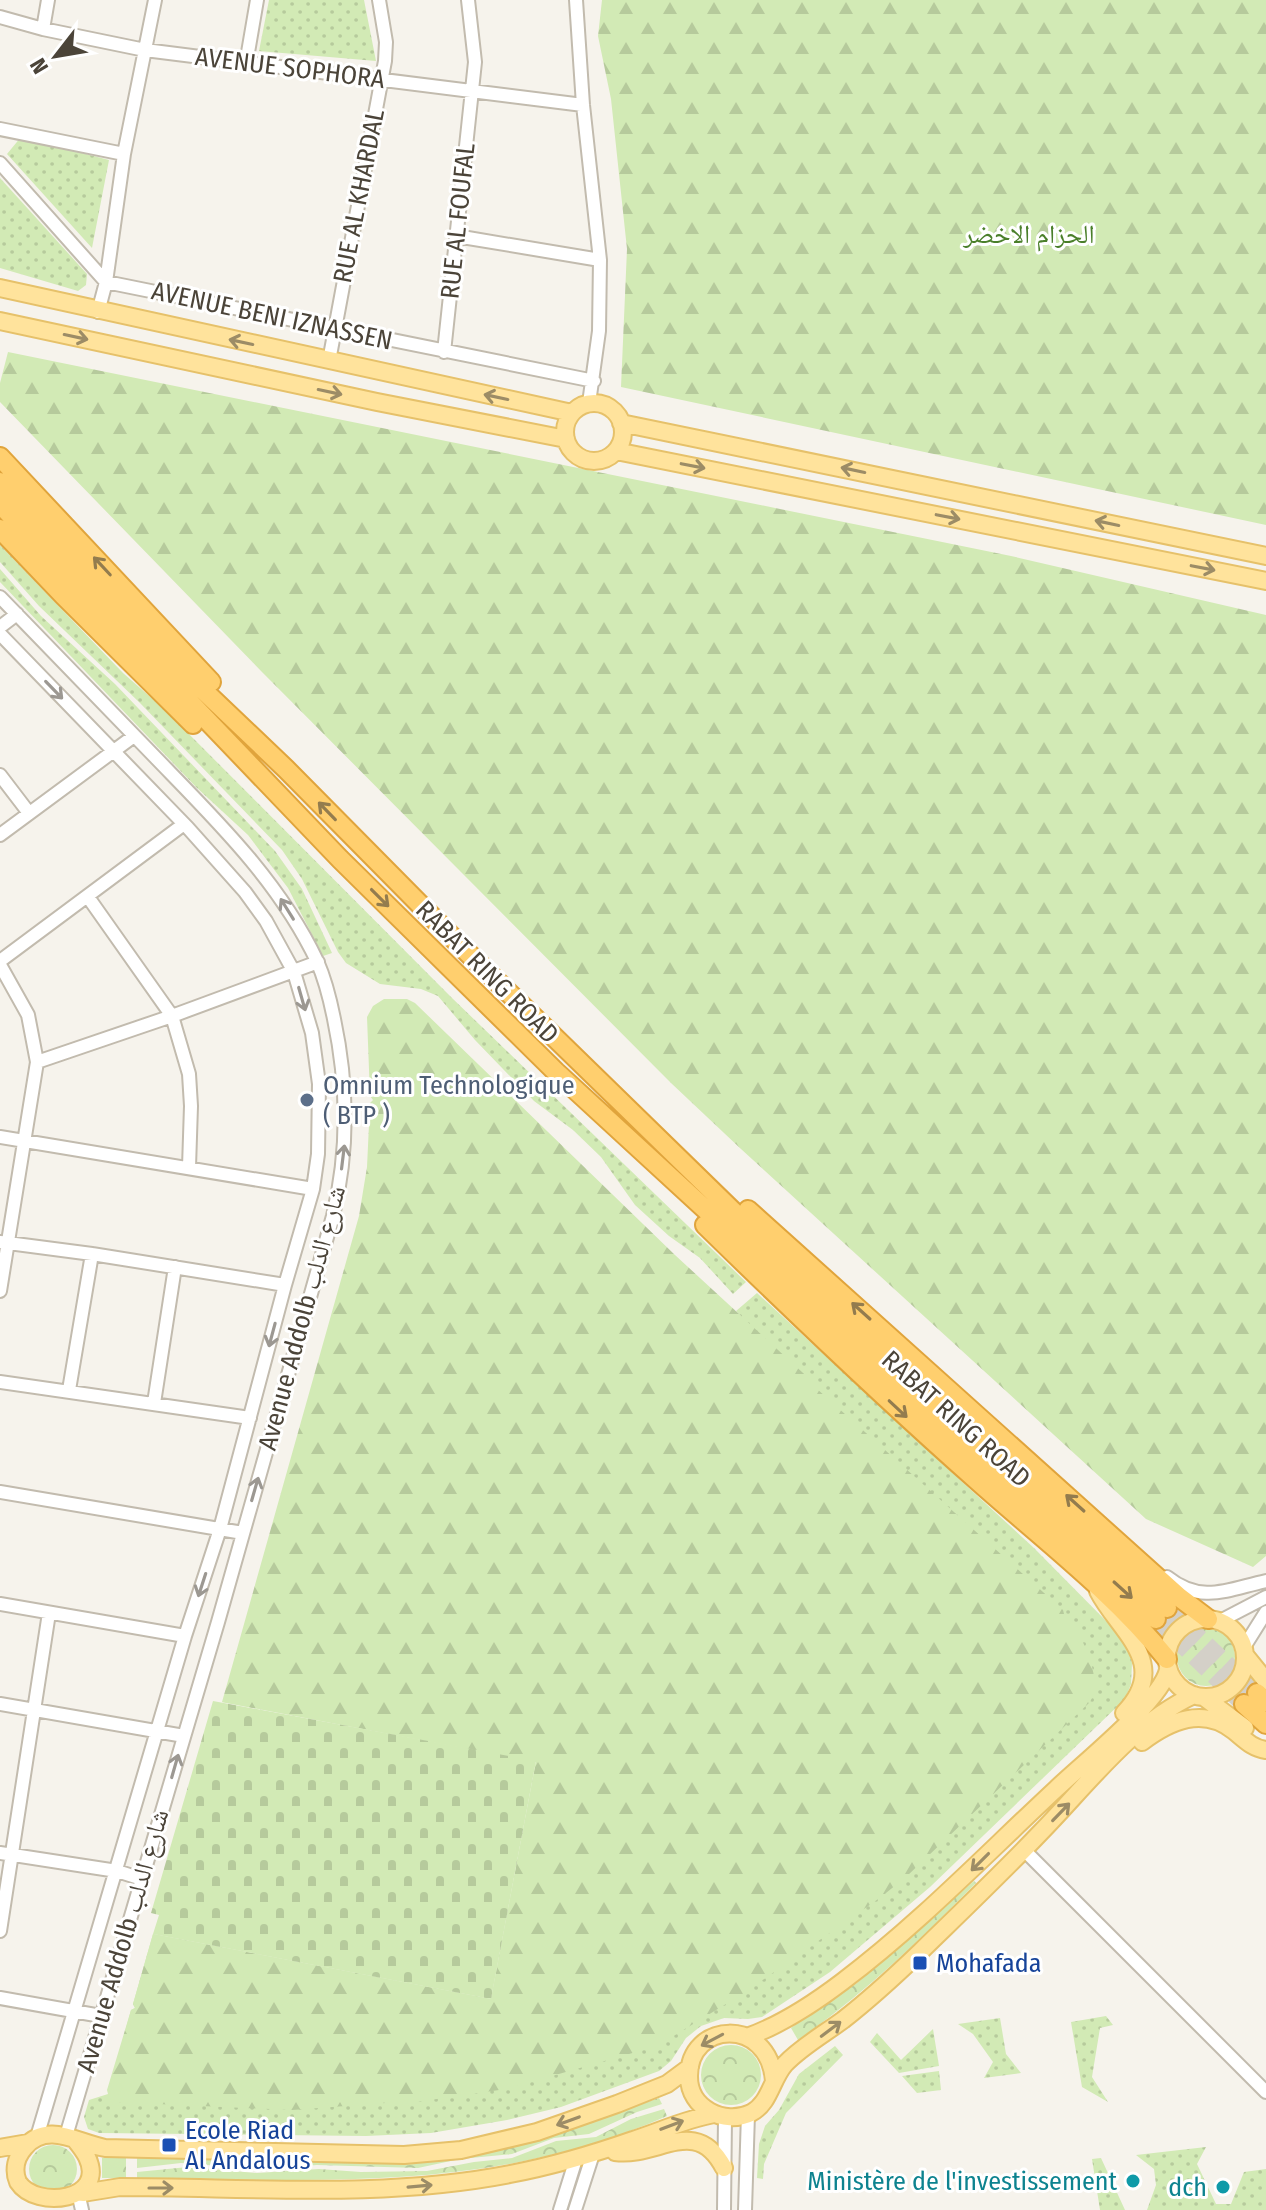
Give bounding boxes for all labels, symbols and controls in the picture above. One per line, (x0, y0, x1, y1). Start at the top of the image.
north arrow (16, 16, 96, 96)
street label: AVENUE SOPHORA (193, 41, 387, 95)
text: N (24, 53, 54, 79)
street label: RUE AL KHARDAL (327, 106, 391, 285)
street label: RUE AL FOUFAL (434, 141, 482, 301)
park label: الحزام الاخضر (962, 219, 1095, 252)
street label: AVENUE BENI IZNASSEN (149, 275, 395, 357)
one-way arrow (63, 330, 89, 345)
one-way arrow (229, 334, 255, 349)
one-way arrow (317, 385, 343, 400)
one-way arrow (483, 389, 509, 404)
one-way arrow (680, 460, 705, 475)
one-way arrow (840, 462, 866, 477)
one-way arrow (935, 510, 960, 525)
one-way arrow (1095, 515, 1121, 530)
one-way arrow (93, 556, 112, 576)
one-way arrow (1190, 561, 1215, 576)
one-way arrow (44, 680, 63, 699)
one-way arrow (317, 801, 336, 821)
one-way arrow (370, 888, 389, 907)
street label: RABAT RING ROAD (409, 894, 565, 1050)
one-way arrow (278, 898, 295, 920)
one-way arrow (296, 986, 310, 1011)
place label: Omnium Technologique ( BTP ) (323, 1070, 575, 1131)
marker: Omnium Technologique ( BTP ) (298, 1091, 316, 1109)
one-way arrow (336, 1144, 351, 1171)
street label: Avenue Addolb شارع الدلب (252, 1182, 352, 1454)
one-way arrow (851, 1302, 871, 1320)
one-way arrow (263, 1322, 278, 1347)
street label: RABAT RING ROAD (875, 1344, 1037, 1494)
one-way arrow (888, 1399, 907, 1418)
one-way arrow (248, 1476, 263, 1502)
one-way arrow (1066, 1494, 1086, 1512)
one-way arrow (193, 1573, 208, 1598)
one-way arrow (1113, 1580, 1133, 1599)
one-way arrow (168, 1753, 183, 1779)
one-way arrow (1051, 1802, 1070, 1822)
street label: Avenue Addolb شارع الدلب (71, 1806, 175, 2076)
one-way arrow (970, 1852, 989, 1872)
place label: Mohafada (936, 1948, 1041, 1979)
marker: Mohafada (911, 1954, 929, 1972)
one-way arrow (820, 2020, 841, 2037)
one-way arrow (701, 2033, 724, 2048)
place label: Ecole Riad Al Andalous (185, 2115, 311, 2176)
one-way arrow (556, 2115, 581, 2130)
one-way arrow (659, 2117, 684, 2131)
marker: Ecole Riad Al Andalous (160, 2136, 178, 2154)
place label: Ministère de l'investissement (807, 2166, 1117, 2197)
marker: Ministère de l'investissement (1124, 2172, 1142, 2190)
place label: dch (1168, 2172, 1207, 2203)
one-way arrow (406, 2178, 433, 2193)
marker: dch (1214, 2178, 1232, 2196)
one-way arrow (147, 2180, 174, 2195)

